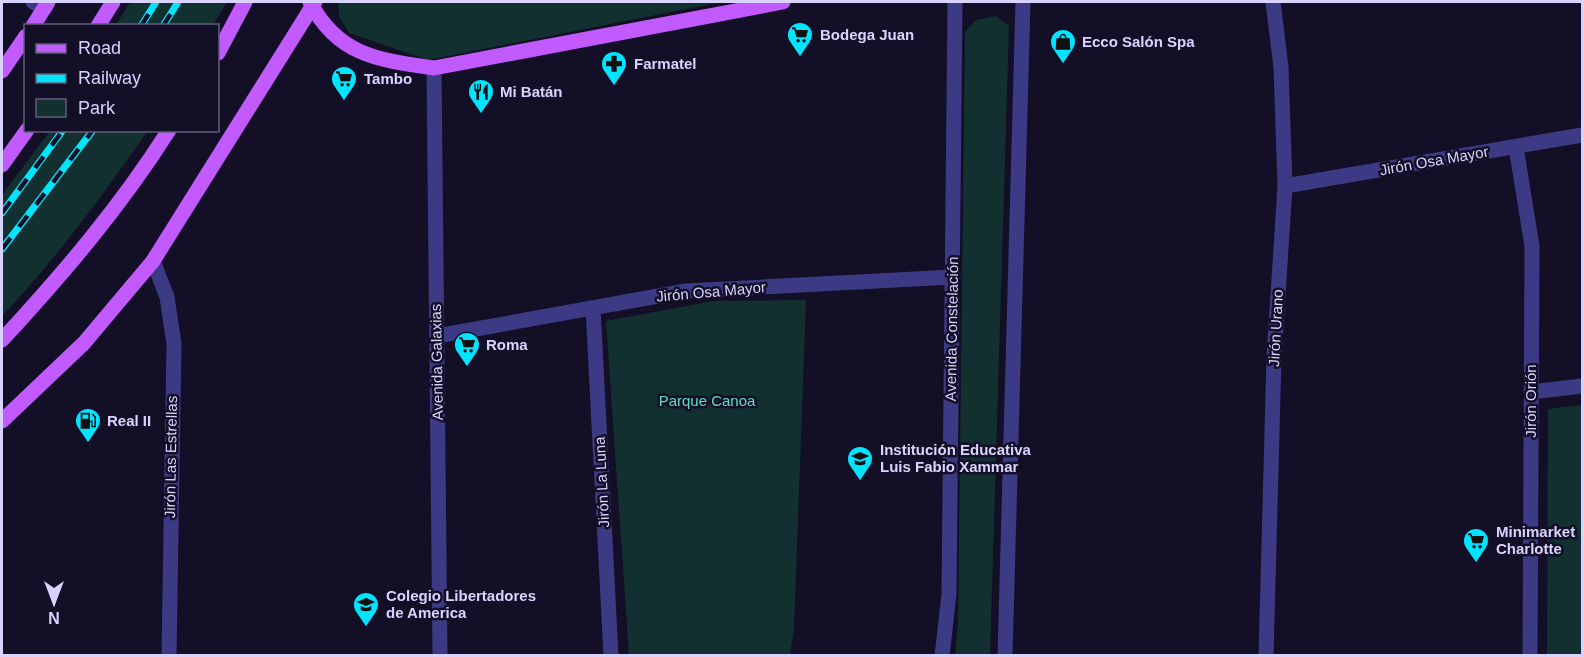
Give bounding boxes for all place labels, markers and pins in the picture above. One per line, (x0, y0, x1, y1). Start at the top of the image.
supermarket icon: Bodega Juan (785, 20, 815, 58)
place label: Bodega Juan (820, 26, 914, 43)
shop icon: Ecco Salón Spa (1048, 27, 1078, 65)
place label: Ecco Salón Spa (1082, 33, 1195, 50)
pharmacy icon: Farmatel (599, 49, 629, 87)
place label: Farmatel (634, 55, 697, 72)
supermarket icon: Tambo (329, 64, 359, 102)
place label: Tambo (364, 70, 412, 87)
restaurant icon: Mi Batán (466, 77, 496, 115)
place label: Mi Batán (500, 83, 563, 100)
supermarket icon: Roma (452, 330, 482, 368)
place label: Roma (486, 336, 528, 353)
fuel station icon: Real II (73, 406, 103, 444)
place label: Real II (107, 412, 151, 429)
place label: Institución Educativa Luis Fabio Xammar (880, 441, 1032, 475)
school or university icon: Institución Educativa Luis Fabio Xammar (845, 444, 875, 482)
place label: Minimarket Charlotte (1496, 523, 1575, 557)
supermarket icon: Minimarket Charlotte (1461, 526, 1491, 564)
place label: Colegio Libertadores de America (386, 587, 536, 621)
school or university icon: Colegio Libertadores de America (351, 590, 381, 628)

